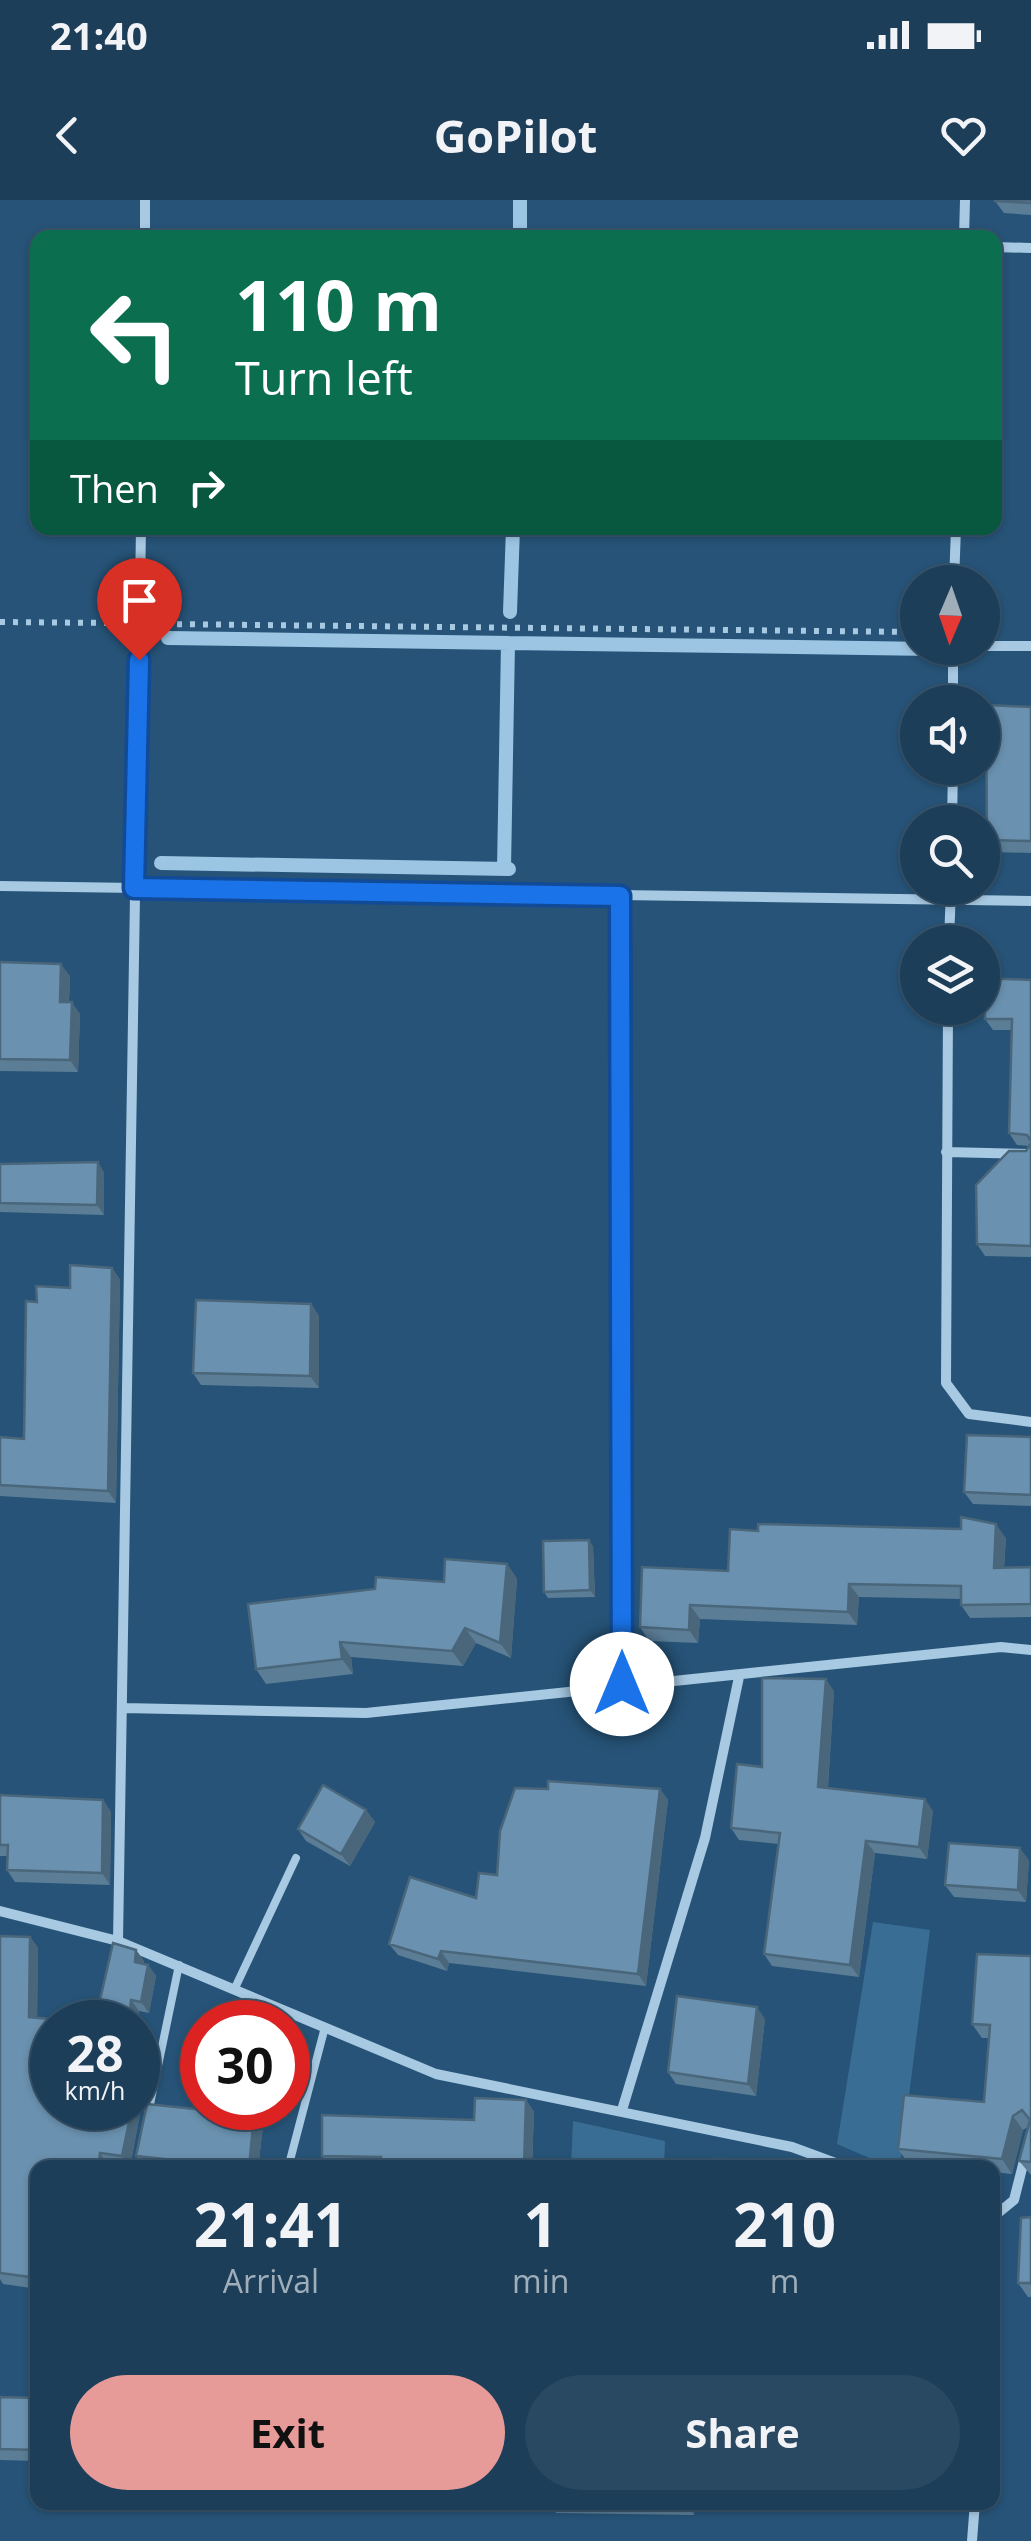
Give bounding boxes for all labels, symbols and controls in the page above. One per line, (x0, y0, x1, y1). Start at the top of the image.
text: 21:40 (50, 9, 148, 61)
text: GoPilot (434, 105, 597, 166)
icon: back (40, 108, 95, 163)
icon: heart (936, 108, 991, 163)
text: 110 m (235, 256, 442, 352)
icon: left (70, 270, 200, 400)
text: Turn left (235, 347, 413, 408)
icon: right (179, 460, 234, 515)
text: Then (70, 462, 159, 514)
pin (97, 558, 182, 661)
north arrow (900, 565, 1000, 665)
map controls (900, 565, 1000, 1025)
icon: arrive (112, 573, 167, 628)
button: sound (900, 685, 1000, 785)
button: search (900, 805, 1000, 905)
button: layers (900, 925, 1000, 1025)
position arrow (570, 1632, 674, 1736)
speed limit sign: 30 (180, 2000, 310, 2130)
text: 28 (66, 2019, 124, 2087)
text: km/h (65, 2073, 125, 2107)
text: 21:41 (194, 2183, 348, 2265)
text: 1 (524, 2183, 558, 2265)
text: 210 (733, 2183, 836, 2265)
text: Arrival (223, 2259, 319, 2302)
text: min (512, 2259, 569, 2302)
text: m (770, 2259, 799, 2302)
button: Exit (70, 2375, 505, 2490)
button: Share (525, 2375, 960, 2490)

